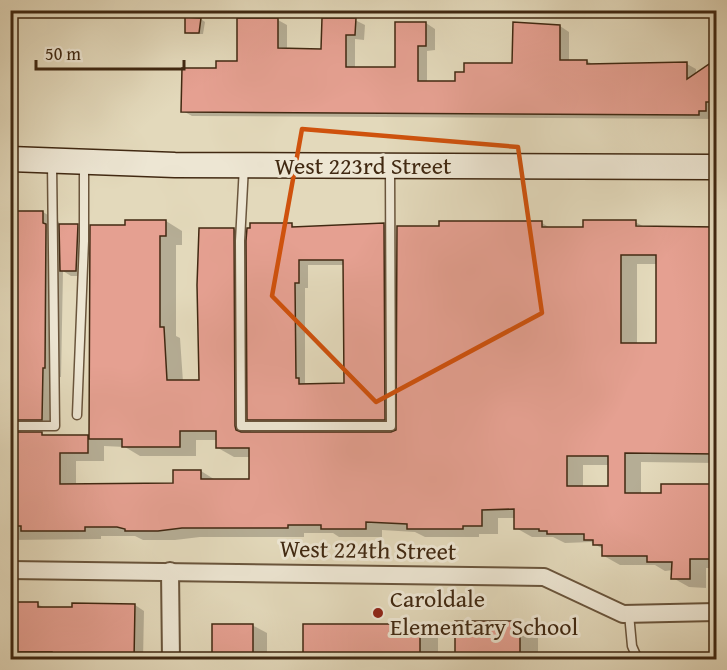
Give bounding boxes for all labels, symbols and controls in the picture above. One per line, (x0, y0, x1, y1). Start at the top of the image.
scale bar (36, 33, 184, 71)
text: 50 m (45, 40, 81, 67)
street label: West 223rd Street (274, 148, 452, 183)
street label: West 224th Street (279, 530, 457, 569)
place label: Caroldale Elementary School (390, 581, 578, 644)
marker: Caroldale Elementary School (371, 606, 385, 620)

